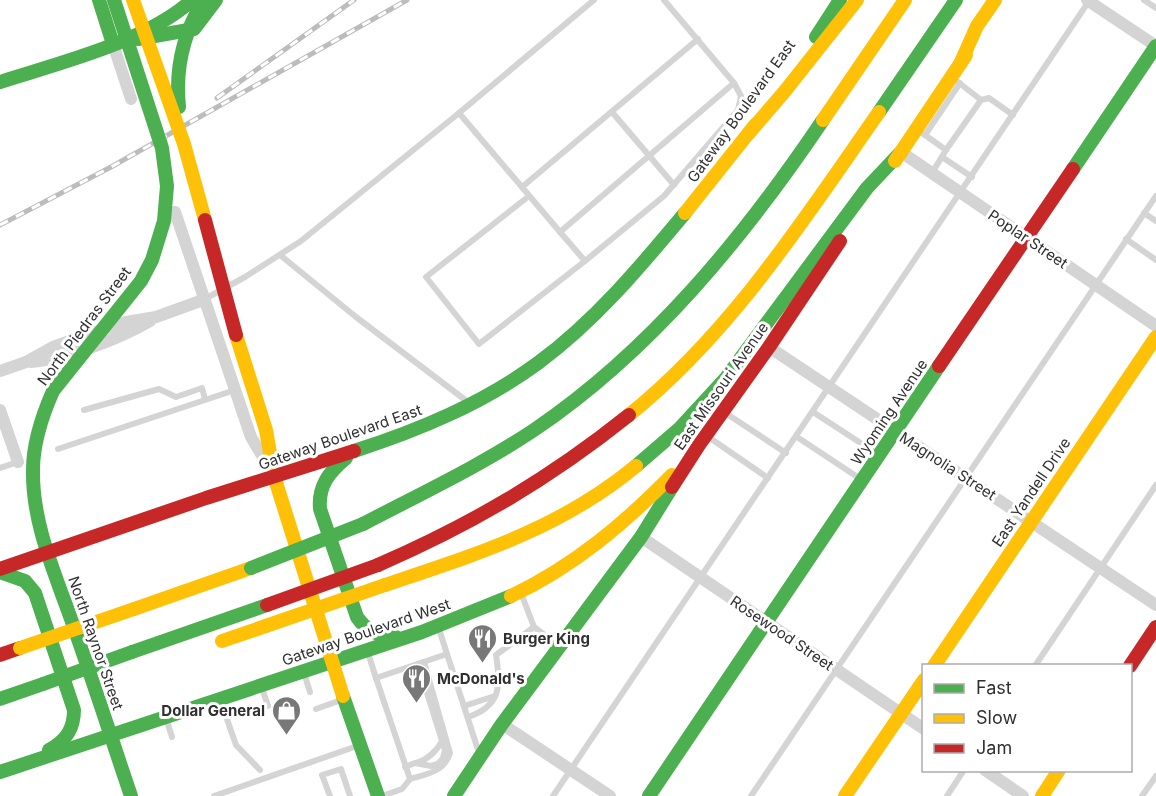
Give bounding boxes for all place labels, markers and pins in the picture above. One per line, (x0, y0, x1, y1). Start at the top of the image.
restaurant icon: Burger King (466, 622, 498, 664)
place label: Burger King (503, 629, 590, 648)
restaurant icon: McDonald's (400, 662, 432, 704)
place label: McDonald's (437, 669, 525, 688)
shop icon: Dollar General (270, 694, 302, 736)
place label: Dollar General (161, 701, 265, 720)

